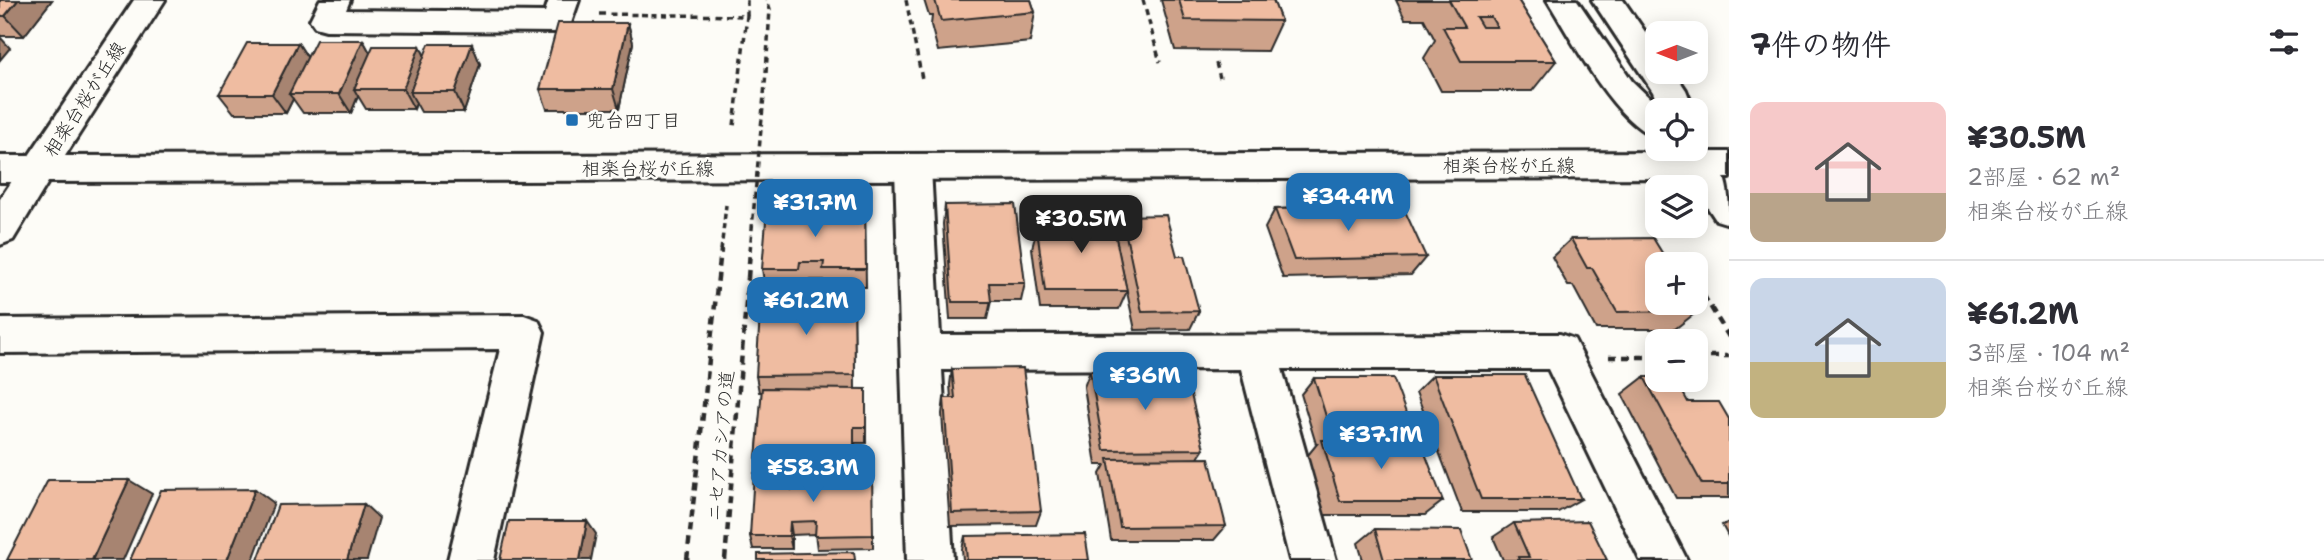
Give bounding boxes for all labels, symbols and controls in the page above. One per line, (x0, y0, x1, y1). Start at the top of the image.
north arrow (1645, 21, 1708, 84)
map controls (1645, 21, 1708, 392)
icon: filters (2265, 23, 2303, 61)
text: 7件の物件 (1750, 24, 1891, 65)
street label: 相楽台桜が丘線 (38, 37, 131, 162)
button: locate (1645, 98, 1708, 161)
place label: 兜台四丁目 (586, 108, 681, 133)
marker: 兜台四丁目 (564, 112, 580, 128)
text: ¥30.5M (1967, 117, 2086, 158)
icon: home (1806, 130, 1890, 214)
street label: 相楽台桜が丘線 (1442, 153, 1576, 178)
street label: 相楽台桜が丘線 (581, 156, 715, 181)
text: 2部屋 · 62 m² (1967, 162, 2120, 192)
pin: ¥34.4M (1291, 174, 1405, 233)
button: layers (1645, 175, 1708, 238)
pin: ¥31.7M (758, 180, 872, 239)
text: ¥34.4M (1302, 181, 1394, 211)
text: ¥31.7M (773, 187, 857, 217)
pin: ¥30.5M (1024, 196, 1138, 255)
text: 相楽台桜が丘線 (1967, 196, 2128, 226)
text: ¥30.5M (1035, 203, 1127, 233)
button: + (1645, 252, 1708, 315)
pin: ¥61.2M (749, 278, 863, 337)
text: ¥61.2M (763, 285, 849, 315)
text: ¥61.2M (1967, 293, 2079, 334)
icon: home (1806, 306, 1890, 390)
button: − (1645, 329, 1708, 392)
text: 3部屋 · 104 m² (1967, 338, 2130, 368)
pin: ¥36M (1104, 352, 1186, 412)
text: ¥36M (1109, 360, 1181, 390)
street label: ニセアカシアの道 (701, 369, 740, 523)
text: 相楽台桜が丘線 (1967, 372, 2128, 402)
pin: ¥37.1M (1324, 412, 1438, 471)
text: ¥37.1M (1339, 419, 1423, 449)
pin: ¥58.3M (756, 444, 870, 504)
text: ¥58.3M (767, 452, 859, 482)

